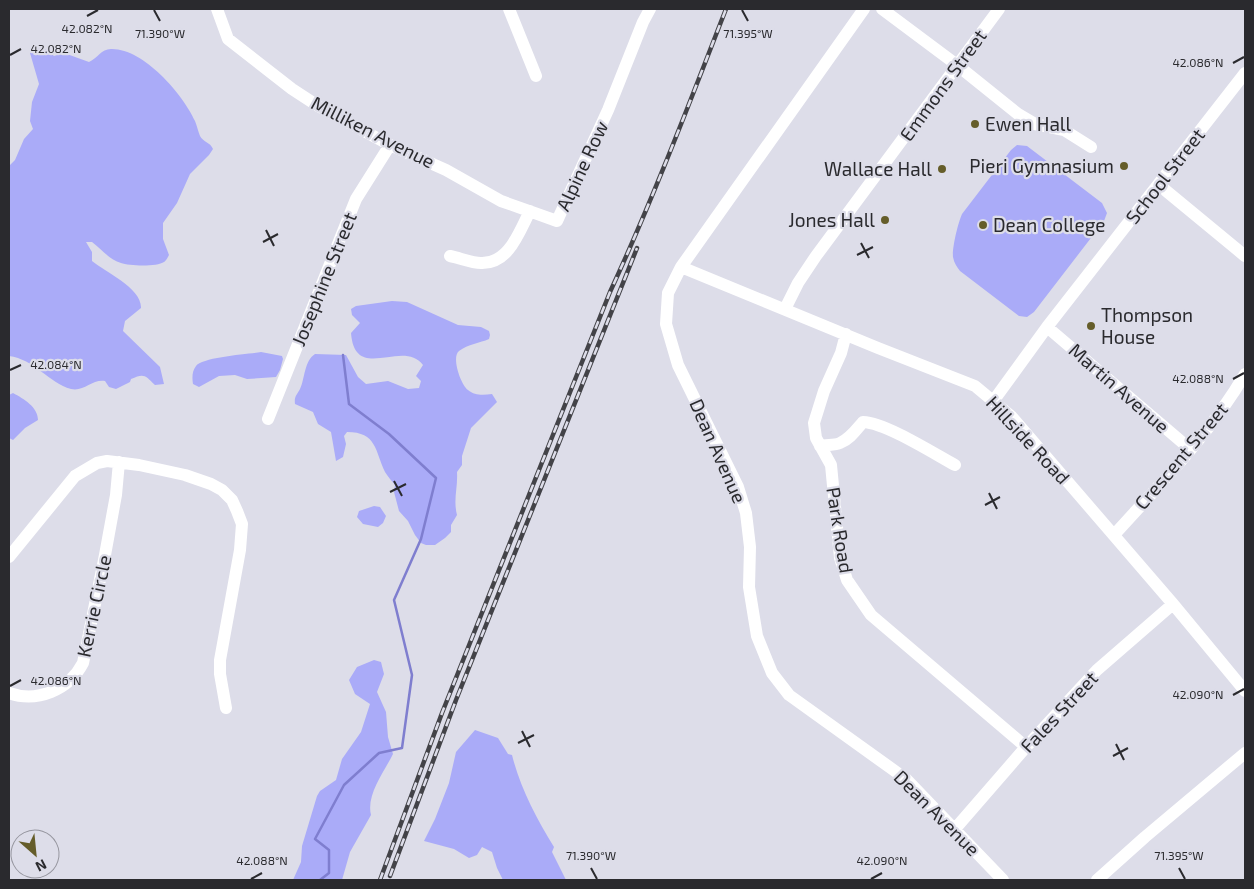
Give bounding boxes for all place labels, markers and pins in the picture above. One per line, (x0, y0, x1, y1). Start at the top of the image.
place label: Ewen Hall (985, 112, 1071, 135)
marker: Ewen Hall (969, 118, 981, 130)
place label: Pieri Gymnasium (969, 154, 1114, 177)
place label: Wallace Hall (824, 157, 932, 180)
marker: Pieri Gymnasium (1118, 160, 1130, 172)
marker: Wallace Hall (936, 163, 948, 175)
place label: Jones Hall (788, 208, 875, 231)
place label: Dean College (993, 213, 1105, 236)
marker: Jones Hall (879, 214, 891, 226)
marker: Dean College (977, 219, 989, 231)
place label: Thompson House (1101, 303, 1193, 348)
marker: Thompson House (1085, 320, 1097, 332)

